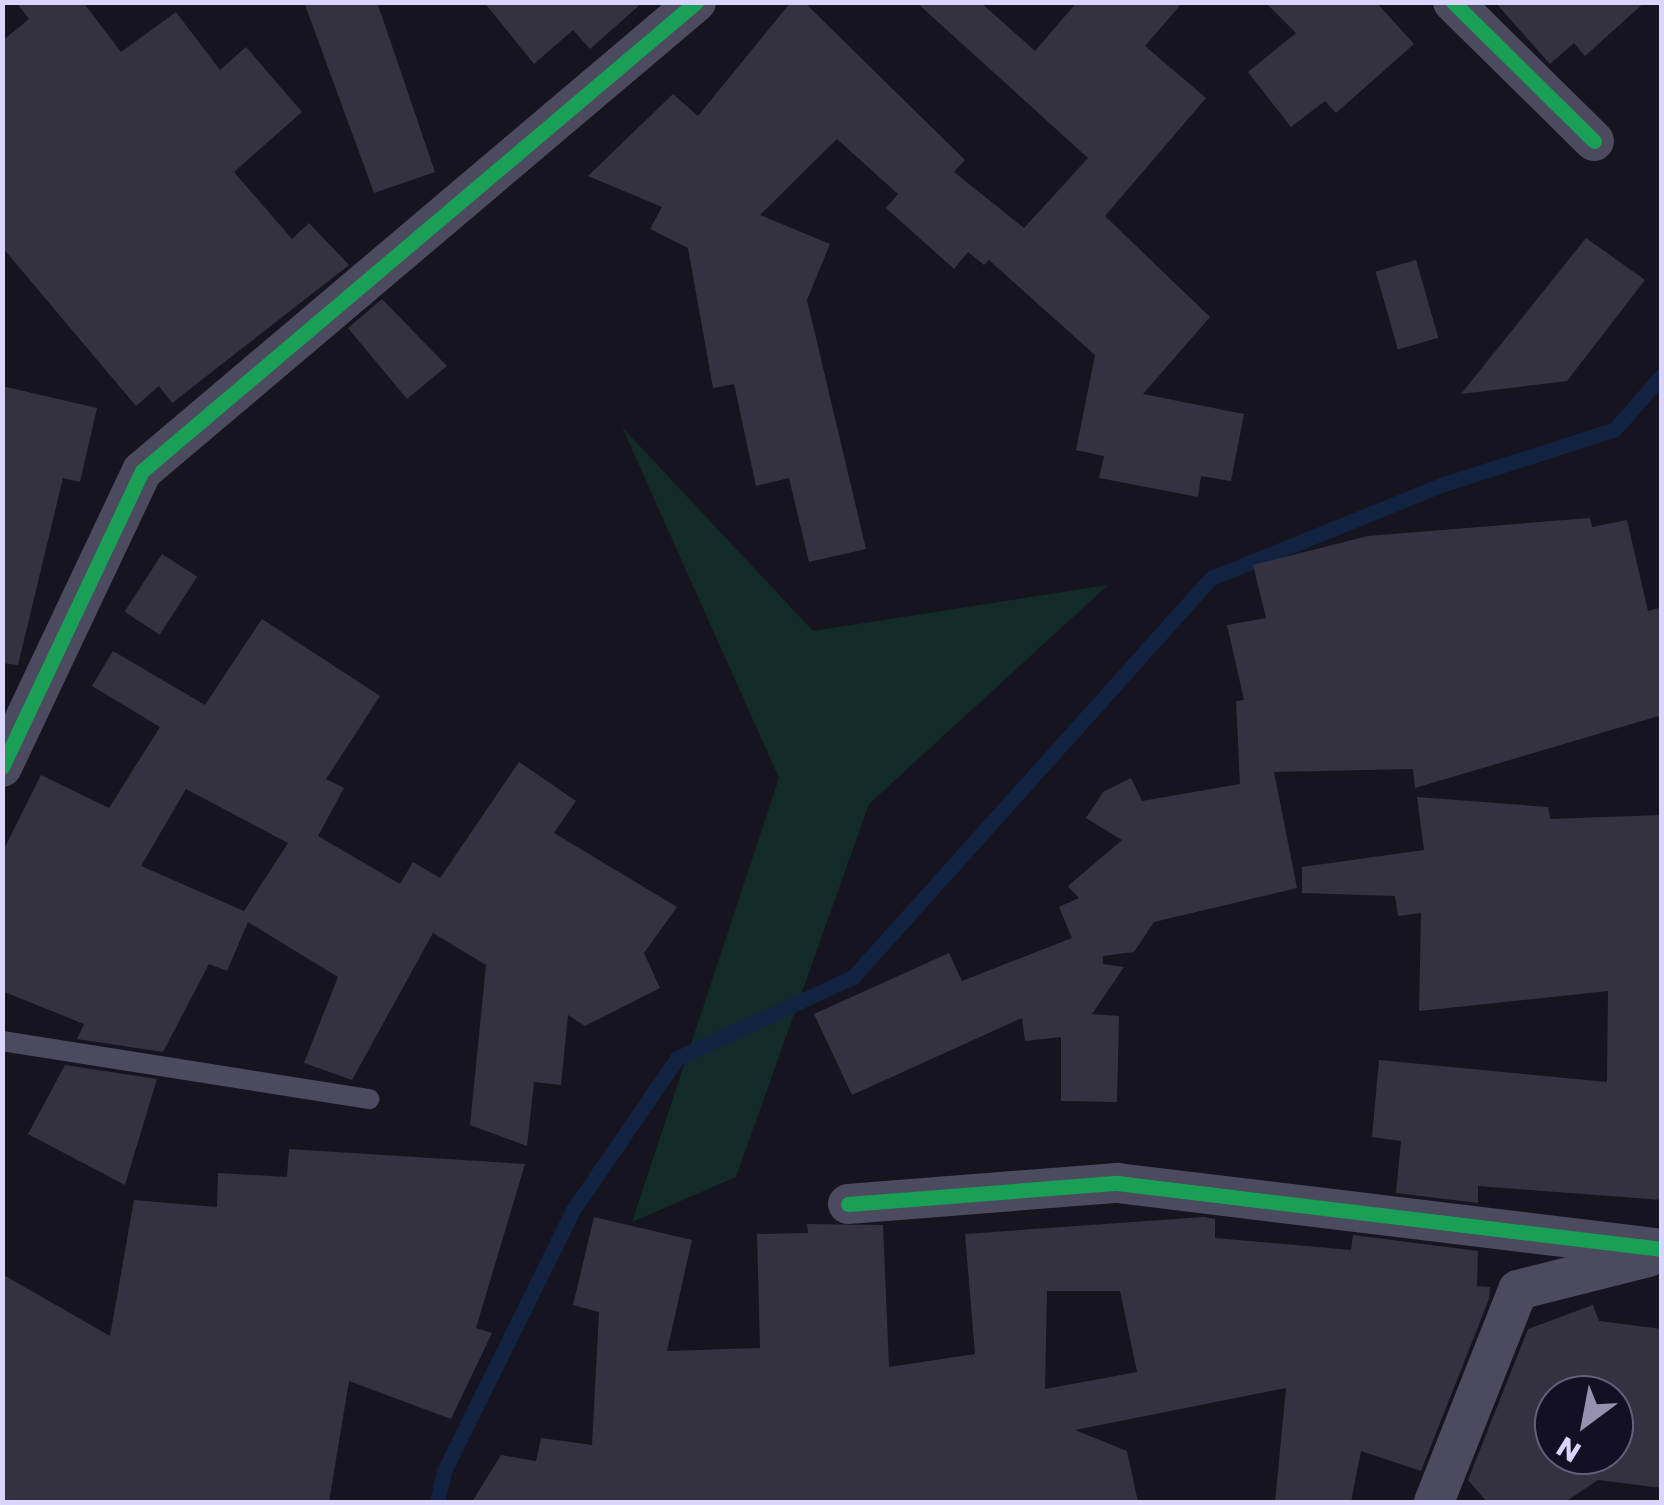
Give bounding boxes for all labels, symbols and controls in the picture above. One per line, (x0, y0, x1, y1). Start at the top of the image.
north arrow (1534, 1375, 1634, 1475)
text: N (1550, 1427, 1588, 1471)

